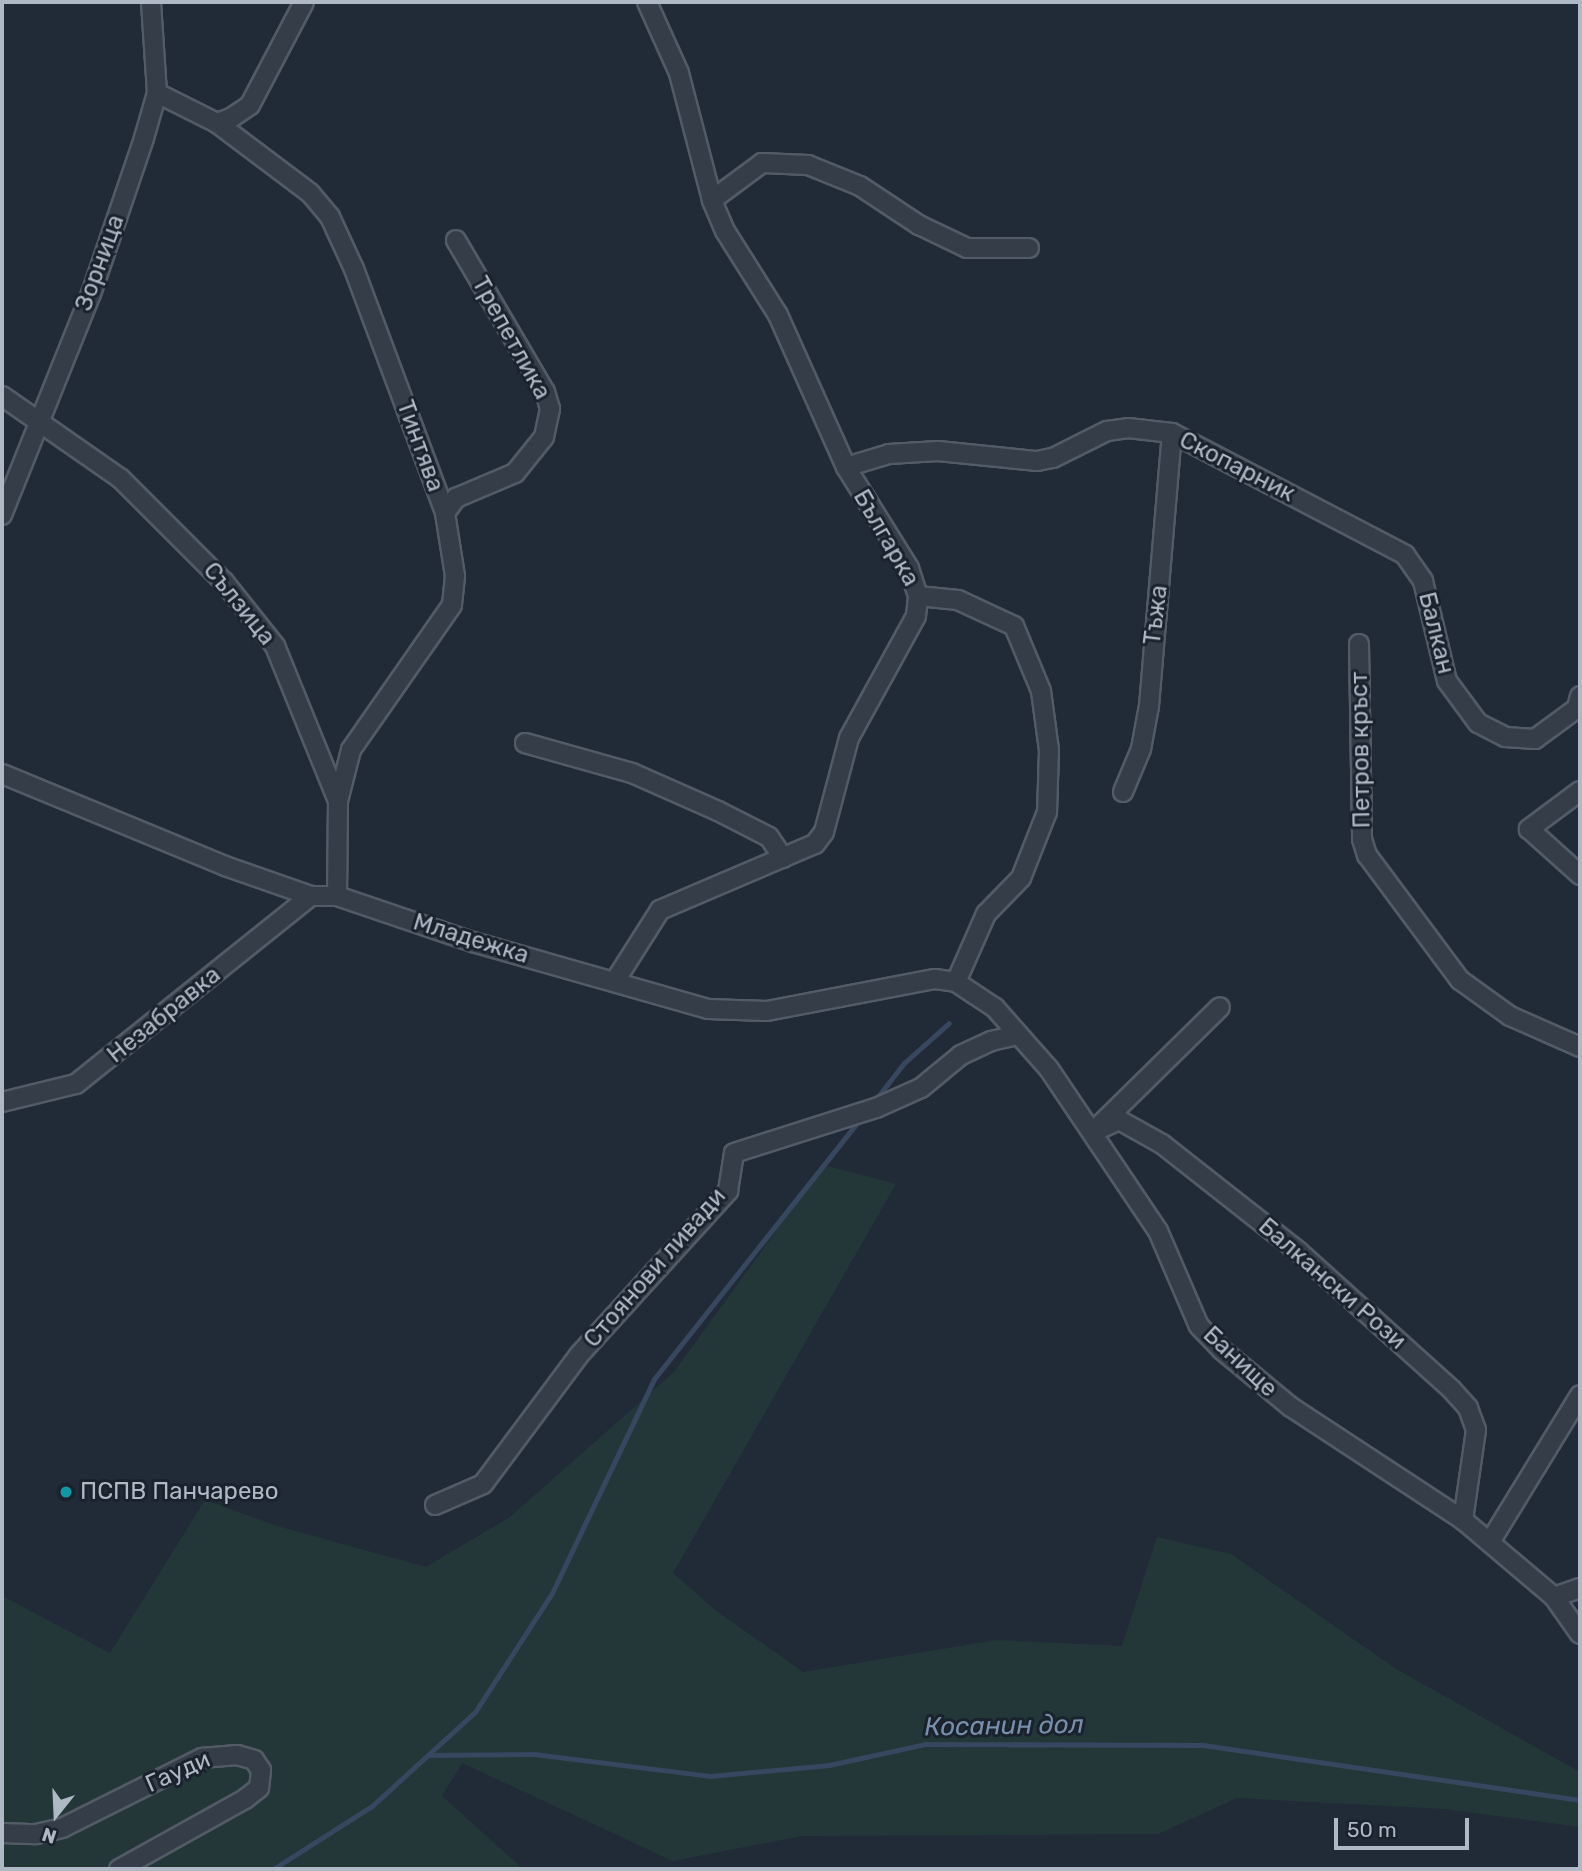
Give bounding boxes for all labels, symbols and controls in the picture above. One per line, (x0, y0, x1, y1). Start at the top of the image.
street label: Зорница (69, 211, 131, 315)
street label: Трепетлика (465, 271, 557, 405)
street label: Тинтява (390, 396, 450, 496)
street label: Скопарник (1174, 426, 1300, 508)
street label: Българка (847, 484, 925, 592)
street label: Сълзица (197, 557, 281, 651)
street label: Тъжа (1138, 583, 1174, 647)
street label: Балкан (1412, 589, 1460, 677)
street label: Петров кръст (1345, 671, 1377, 829)
street label: Младежка (410, 908, 532, 970)
street label: Незабравка (102, 961, 226, 1069)
street label: Стоянови ливади (578, 1182, 732, 1354)
street label: Балкански Рози (1252, 1212, 1412, 1356)
street label: Банище (1197, 1321, 1283, 1403)
place label: ПСПВ Панчарево (80, 1478, 279, 1506)
marker: ПСПВ Панчарево (58, 1484, 74, 1500)
water label: Косанин дол (924, 1709, 1084, 1743)
street label: Гауди (141, 1745, 215, 1799)
north arrow (21, 1780, 91, 1850)
scale bar (1337, 1804, 1472, 1848)
text: 50 m (1347, 1817, 1397, 1842)
text: N (39, 1822, 59, 1848)

